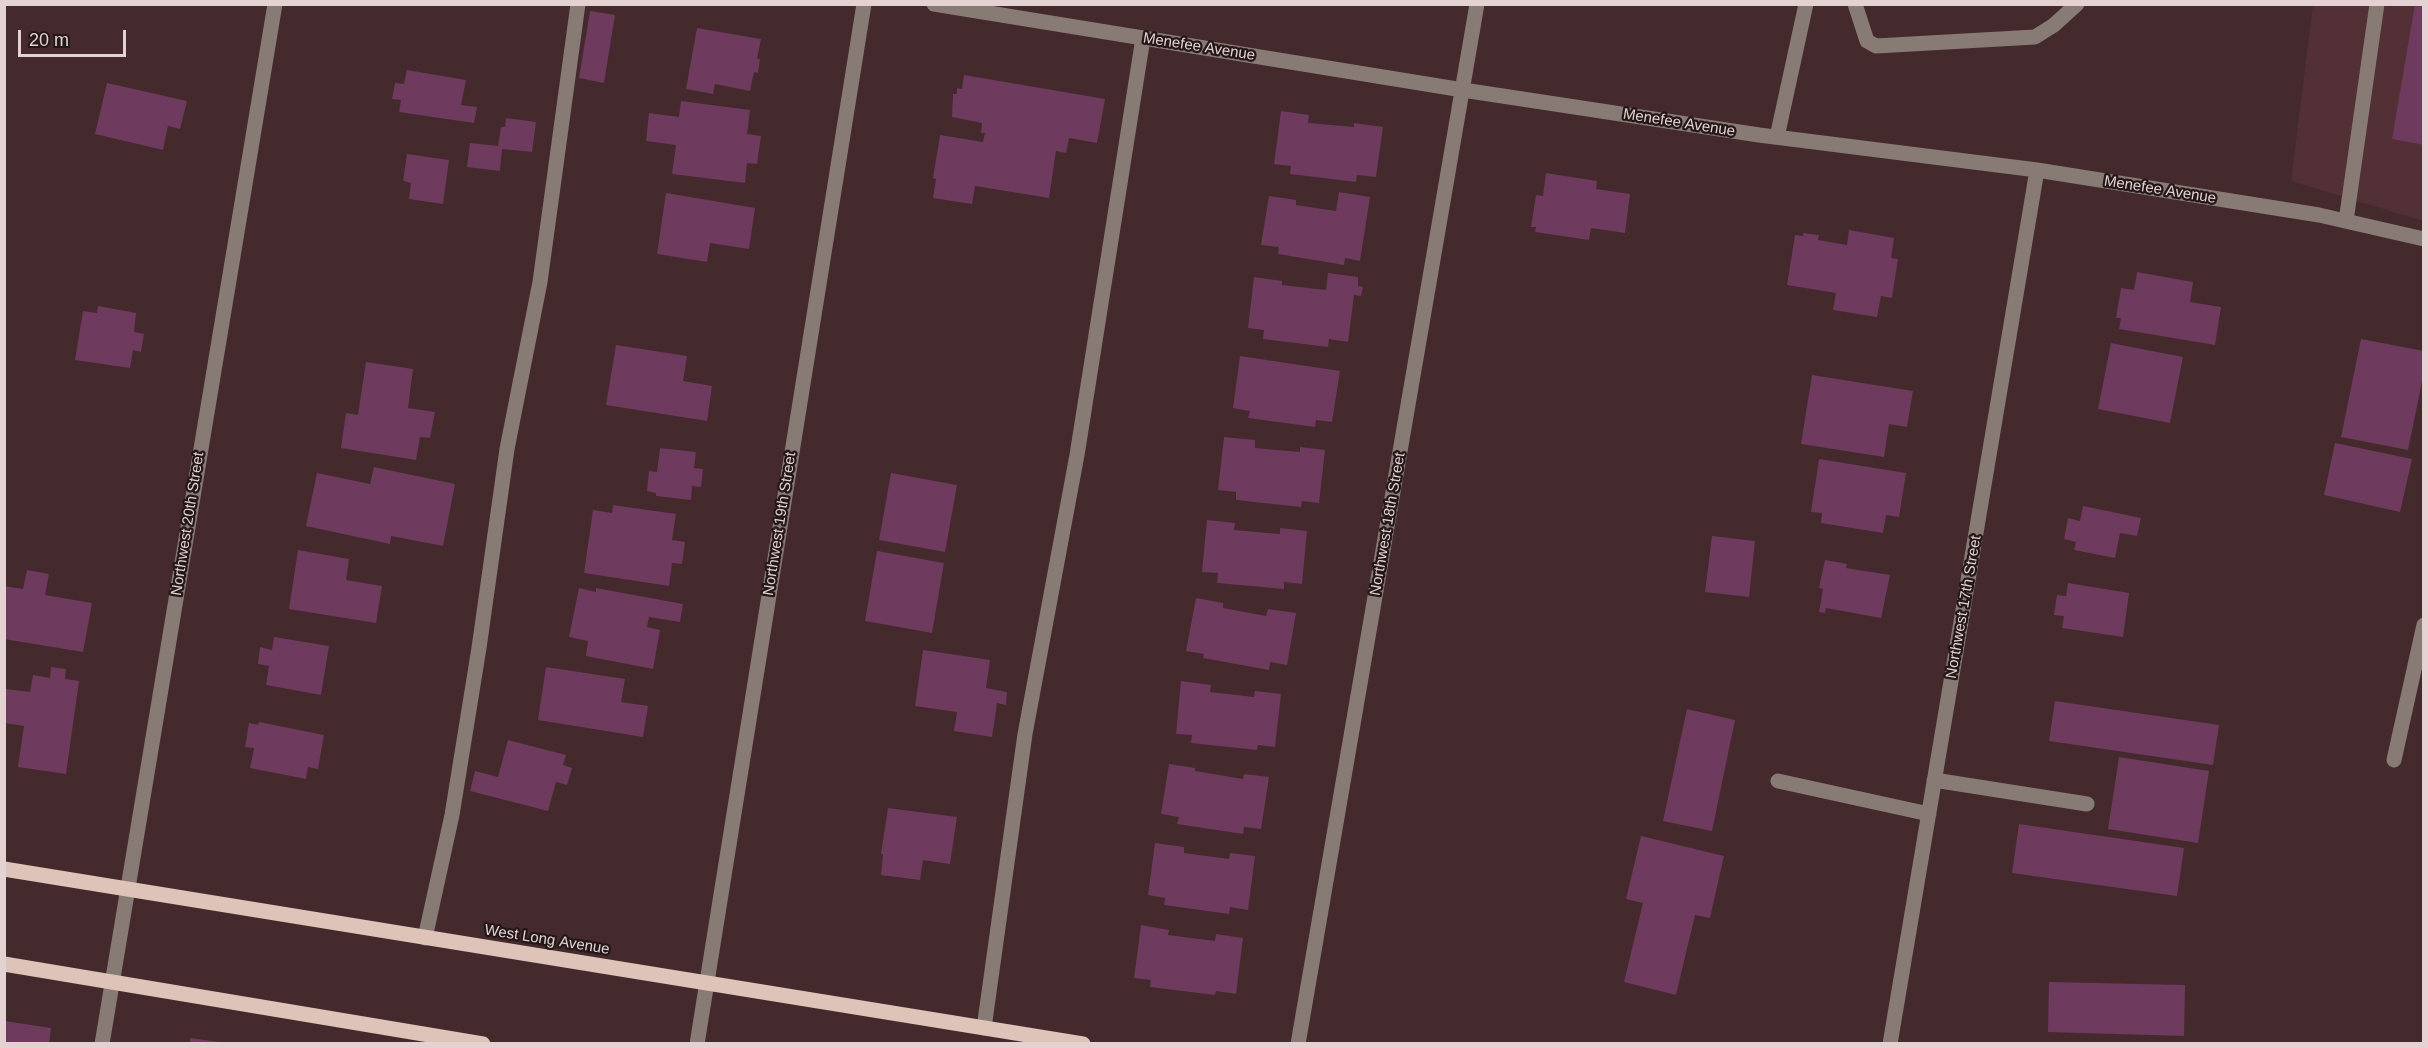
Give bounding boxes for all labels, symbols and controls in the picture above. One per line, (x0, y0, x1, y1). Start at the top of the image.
scale bar (21, 18, 129, 56)
street label: Menefee Avenue (1142, 29, 1256, 65)
text: 20 m (29, 30, 69, 50)
street label: Menefee Avenue (1622, 105, 1736, 141)
street label: Menefee Avenue (2103, 172, 2217, 208)
street label: Northwest 20th Street (168, 451, 208, 597)
street label: Northwest 19th Street (760, 451, 800, 597)
street label: Northwest 18th Street (1367, 451, 1409, 597)
street label: Northwest 17th Street (1943, 534, 1985, 680)
street label: West Long Avenue (483, 921, 611, 959)

